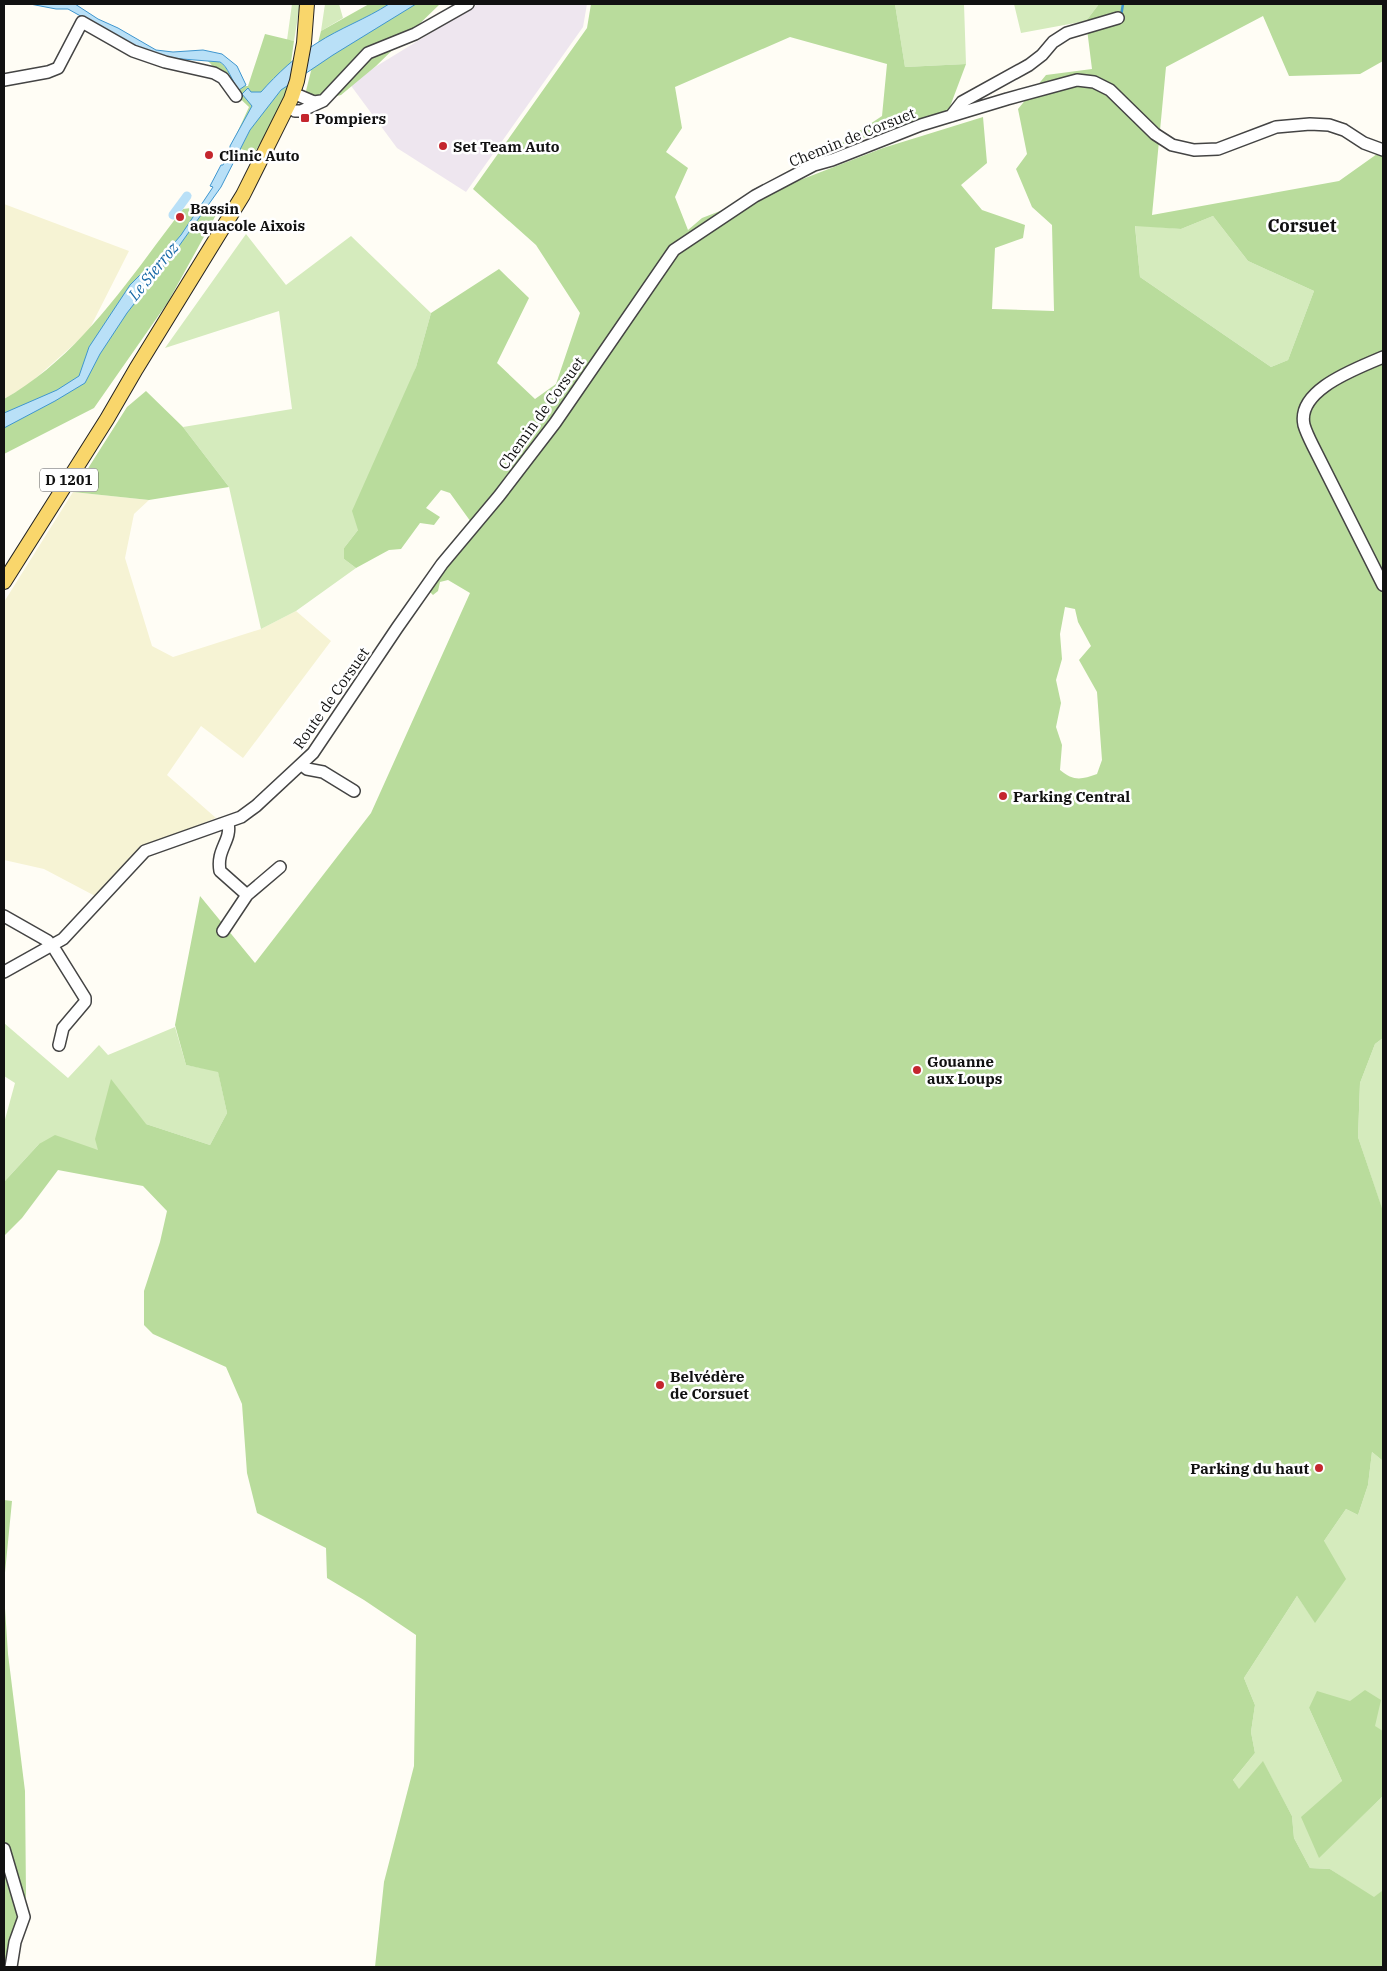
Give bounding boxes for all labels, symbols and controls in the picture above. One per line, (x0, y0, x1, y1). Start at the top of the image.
street label: Chemin de Corsuet (786, 103, 918, 171)
place label: Pompiers (315, 109, 386, 128)
marker: Pompiers (299, 112, 311, 124)
place label: Set Team Auto (453, 137, 560, 156)
marker: Set Team Auto (437, 140, 449, 152)
place label: Clinic Auto (219, 146, 300, 165)
marker: Clinic Auto (203, 149, 215, 161)
place label: Bassin aquacole Aixois (190, 199, 305, 235)
marker: Bassin aquacole Aixois (174, 211, 186, 223)
district label: Corsuet (1268, 214, 1337, 237)
water label: Le Sierroz (123, 237, 183, 305)
street label: Chemin de Corsuet (494, 353, 588, 473)
road number: D 1201 (40, 468, 98, 492)
street label: Route de Corsuet (289, 644, 373, 752)
place label: Parking Central (1013, 787, 1130, 806)
marker: Parking Central (997, 790, 1009, 802)
place label: Gouanne aux Loups (927, 1052, 1002, 1088)
marker: Gouanne aux Loups (911, 1064, 923, 1076)
place label: Belvédère de Corsuet (670, 1367, 749, 1403)
marker: Belvédère de Corsuet (654, 1379, 666, 1391)
place label: Parking du haut (1190, 1459, 1309, 1478)
marker: Parking du haut (1313, 1462, 1325, 1474)

